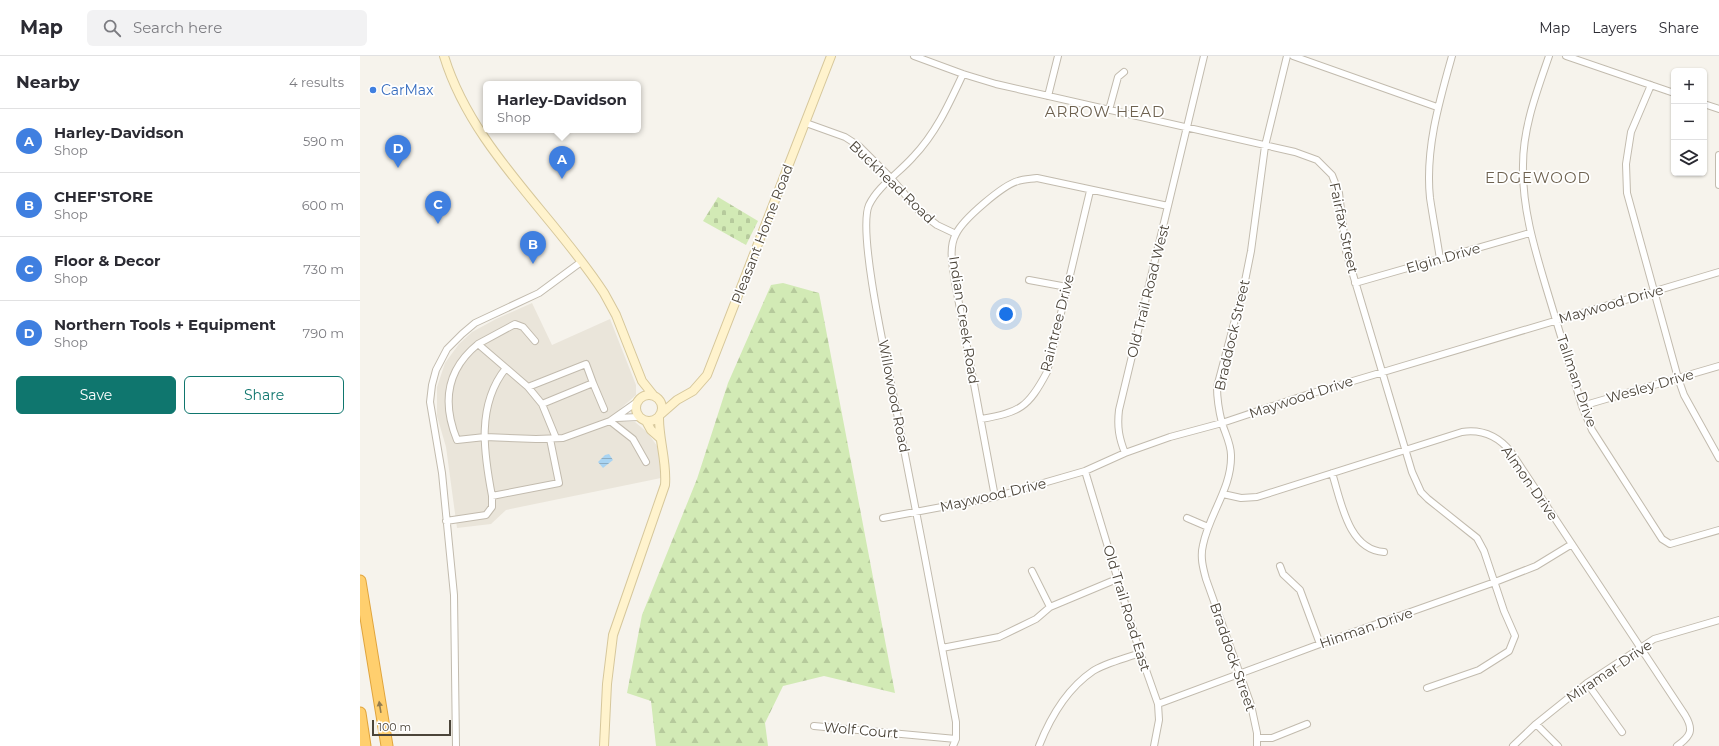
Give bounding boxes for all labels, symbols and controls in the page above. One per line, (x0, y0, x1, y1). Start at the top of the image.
search box (87, 10, 367, 46)
text: Map (20, 16, 63, 39)
icon: search (101, 17, 123, 39)
text: Search here (133, 18, 222, 37)
text: Map (1539, 19, 1570, 37)
text: Layers (1592, 19, 1637, 37)
text: Share (1659, 19, 1699, 37)
map controls (1671, 68, 1707, 176)
button: + (1671, 68, 1707, 104)
text: Nearby (16, 72, 80, 92)
text: 4 results (289, 74, 344, 90)
place label: CarMax (381, 81, 434, 99)
popup (483, 81, 641, 133)
marker: CarMax (368, 85, 378, 95)
text: Harley-Davidson (497, 90, 627, 109)
district label: ARROW HEAD (1045, 102, 1165, 121)
button: − (1671, 104, 1707, 140)
text: Shop (497, 109, 531, 125)
text: Harley-Davidson (54, 123, 184, 142)
text: A (24, 133, 34, 149)
text: 590 m (303, 133, 344, 149)
pin: D (385, 135, 411, 168)
street label: Buckhead Road (846, 137, 938, 227)
button: layers (1671, 140, 1707, 176)
text: Shop (54, 142, 88, 158)
pin: A (549, 146, 575, 179)
street label: Pleasant Home Road (727, 162, 797, 306)
district label: EDGEWOOD (1485, 168, 1591, 187)
street label: Fairfax Street (1326, 181, 1362, 275)
text: CHEF'STORE (54, 187, 153, 206)
pin: C (425, 191, 451, 224)
text: B (24, 197, 34, 213)
text: 600 m (302, 197, 344, 213)
text: Shop (54, 206, 88, 222)
street label: Old Trail Road West (1123, 222, 1173, 360)
pin: B (520, 231, 546, 264)
street label: Elgin Drive (1404, 239, 1482, 277)
text: Floor & Decor (54, 251, 161, 270)
street label: Indian Creek Road (945, 255, 983, 385)
text: C (24, 261, 34, 277)
text: 730 m (303, 261, 344, 277)
text: Shop (54, 270, 88, 286)
street label: Raintree Drive (1036, 272, 1078, 374)
street label: Braddock Street (1210, 277, 1254, 392)
street label: Maywood Drive (1556, 280, 1666, 328)
your location (996, 304, 1016, 324)
text: Northern Tools + Equipment (54, 315, 276, 334)
text: D (24, 325, 34, 341)
text: 790 m (303, 325, 344, 341)
street label: Tallman Drive (1553, 333, 1601, 429)
text: Shop (54, 334, 88, 350)
street label: Willowood Road (874, 338, 914, 454)
street label: Wesley Drive (1604, 365, 1696, 407)
street label: Maywood Drive (1247, 372, 1355, 422)
button: Save (16, 376, 176, 414)
button: Share (184, 376, 344, 414)
street label: Almon Drive (1498, 442, 1562, 524)
street label: Maywood Drive (938, 474, 1048, 516)
street label: Old Trail Road East (1099, 543, 1155, 674)
street label: Braddock Street (1206, 600, 1260, 714)
street label: Hinman Drive (1317, 604, 1415, 652)
street label: Miramar Drive (1563, 636, 1655, 706)
one-way arrow (377, 701, 383, 714)
scale bar (372, 718, 451, 737)
street label: Wolf Court (823, 718, 899, 742)
text: 100 m (378, 720, 411, 734)

